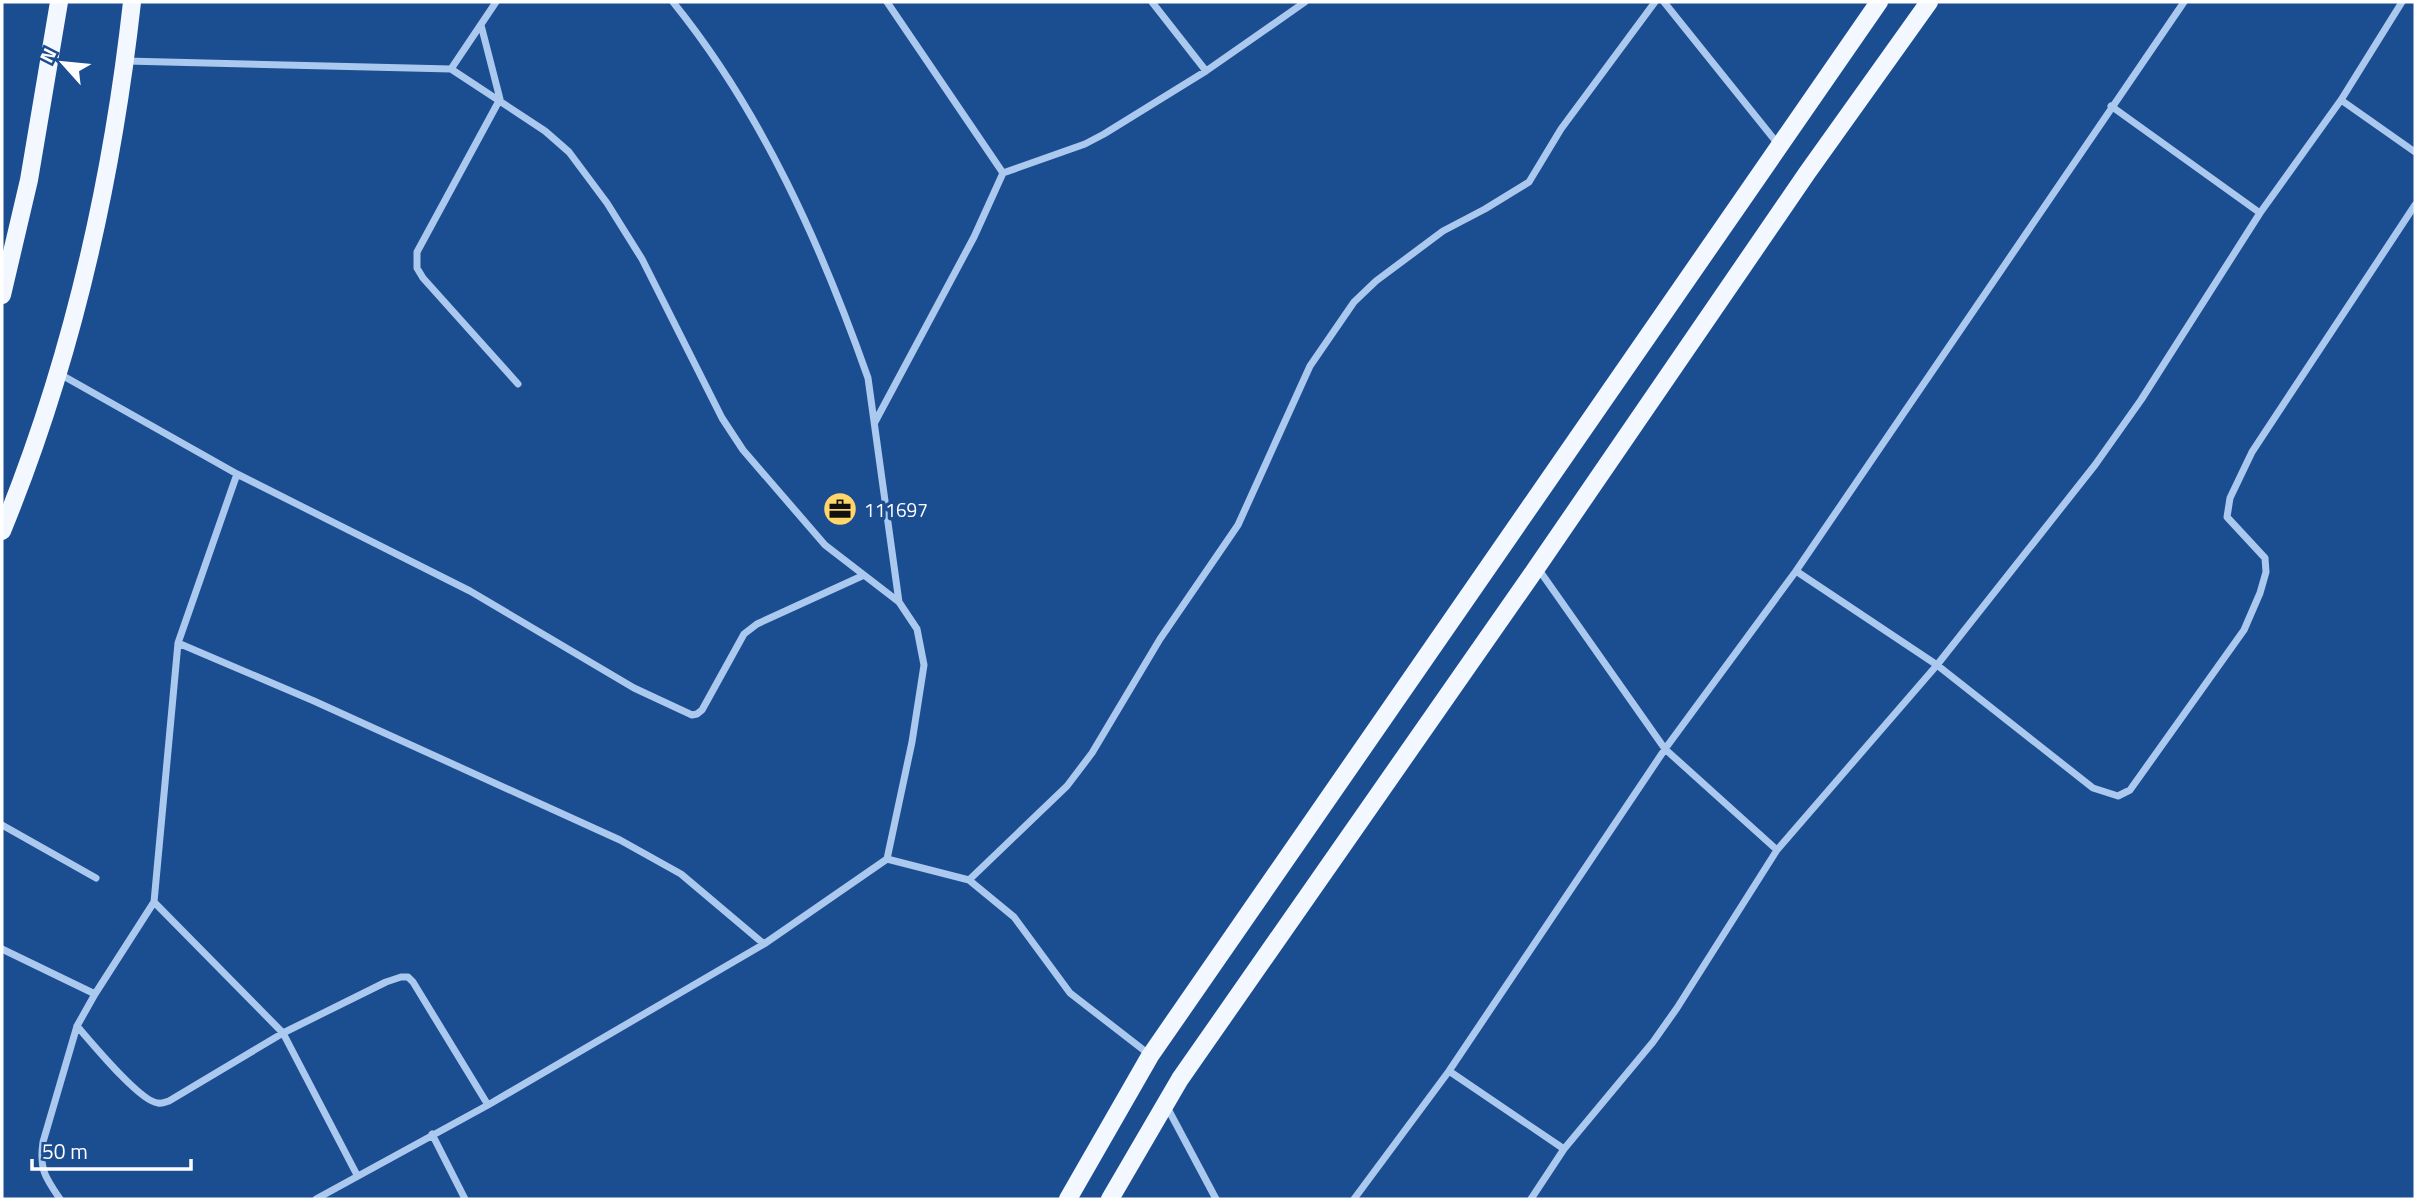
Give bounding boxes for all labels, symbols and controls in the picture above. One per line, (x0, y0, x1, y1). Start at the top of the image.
north arrow (28, 28, 98, 98)
text: N (31, 43, 63, 68)
office icon: 111697 (821, 490, 859, 528)
place label: 111697 (864, 495, 928, 524)
scale bar (32, 1128, 191, 1172)
text: 50 m (42, 1135, 88, 1167)

